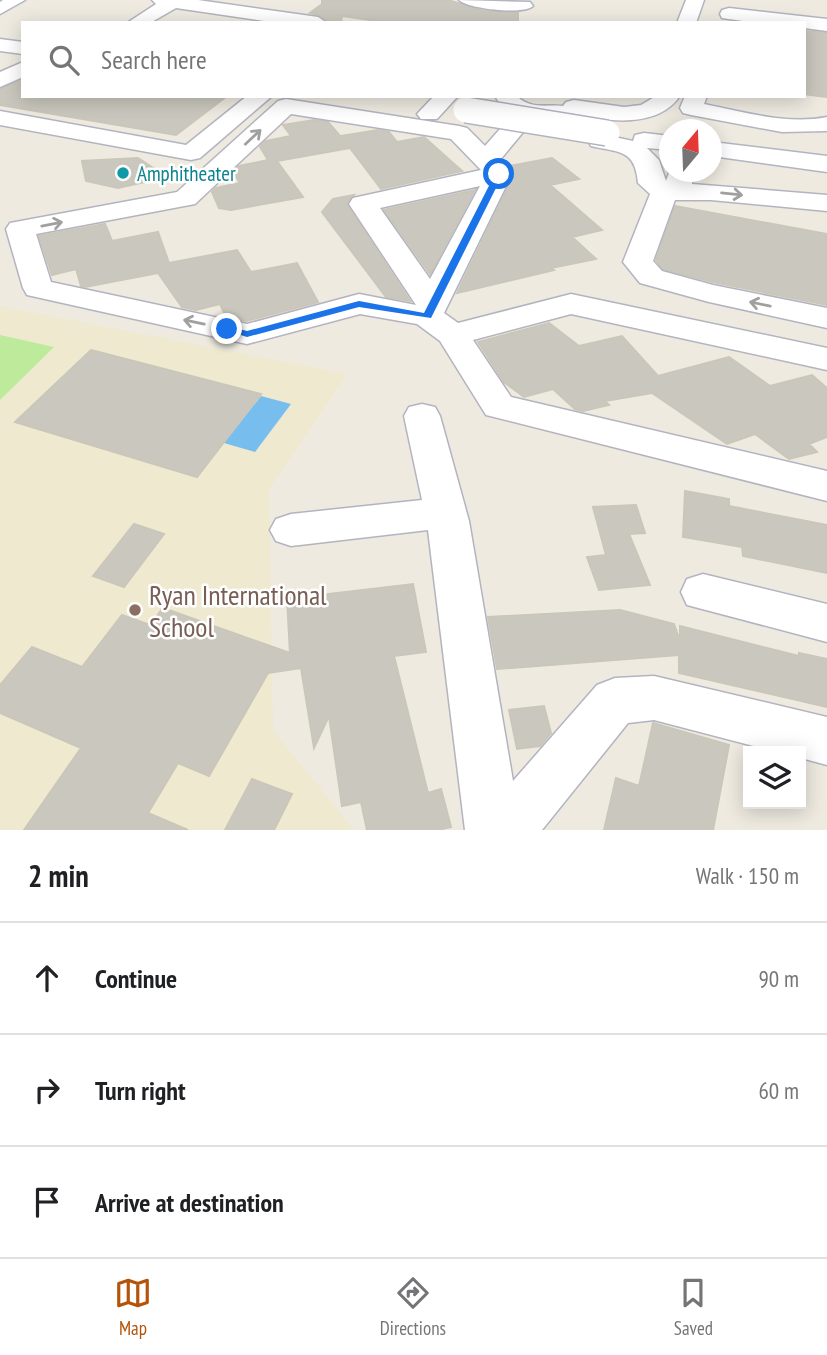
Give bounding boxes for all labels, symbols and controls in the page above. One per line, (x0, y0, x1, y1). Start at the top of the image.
search box (21, 21, 806, 98)
icon: search (45, 41, 83, 79)
text: Search here (101, 43, 207, 76)
north arrow (659, 119, 722, 182)
one-way arrow (244, 128, 261, 145)
route start (483, 158, 514, 189)
place label: Amphitheater (137, 160, 236, 187)
marker: Amphitheater (115, 165, 131, 181)
one-way arrow (721, 188, 743, 201)
one-way arrow (40, 216, 63, 230)
one-way arrow (749, 297, 772, 310)
route end (211, 313, 242, 344)
one-way arrow (183, 315, 206, 328)
place label: Ryan International School (149, 576, 327, 645)
marker: Ryan International School (127, 602, 143, 618)
map controls (743, 746, 806, 809)
button: layers (743, 746, 806, 809)
text: 2 min (28, 856, 89, 895)
text: Walk · 150 m (696, 861, 799, 890)
icon: ahead (28, 959, 66, 997)
text: Continue (95, 962, 177, 995)
text: 90 m (758, 964, 799, 993)
icon: right (28, 1071, 66, 1109)
text: Turn right (95, 1074, 186, 1107)
text: 60 m (758, 1076, 799, 1105)
icon: arrive (28, 1183, 66, 1221)
text: Arrive at destination (95, 1186, 284, 1219)
tab: Map (114, 1274, 152, 1340)
tab: Directions (380, 1274, 446, 1340)
tab: Saved (674, 1274, 713, 1340)

